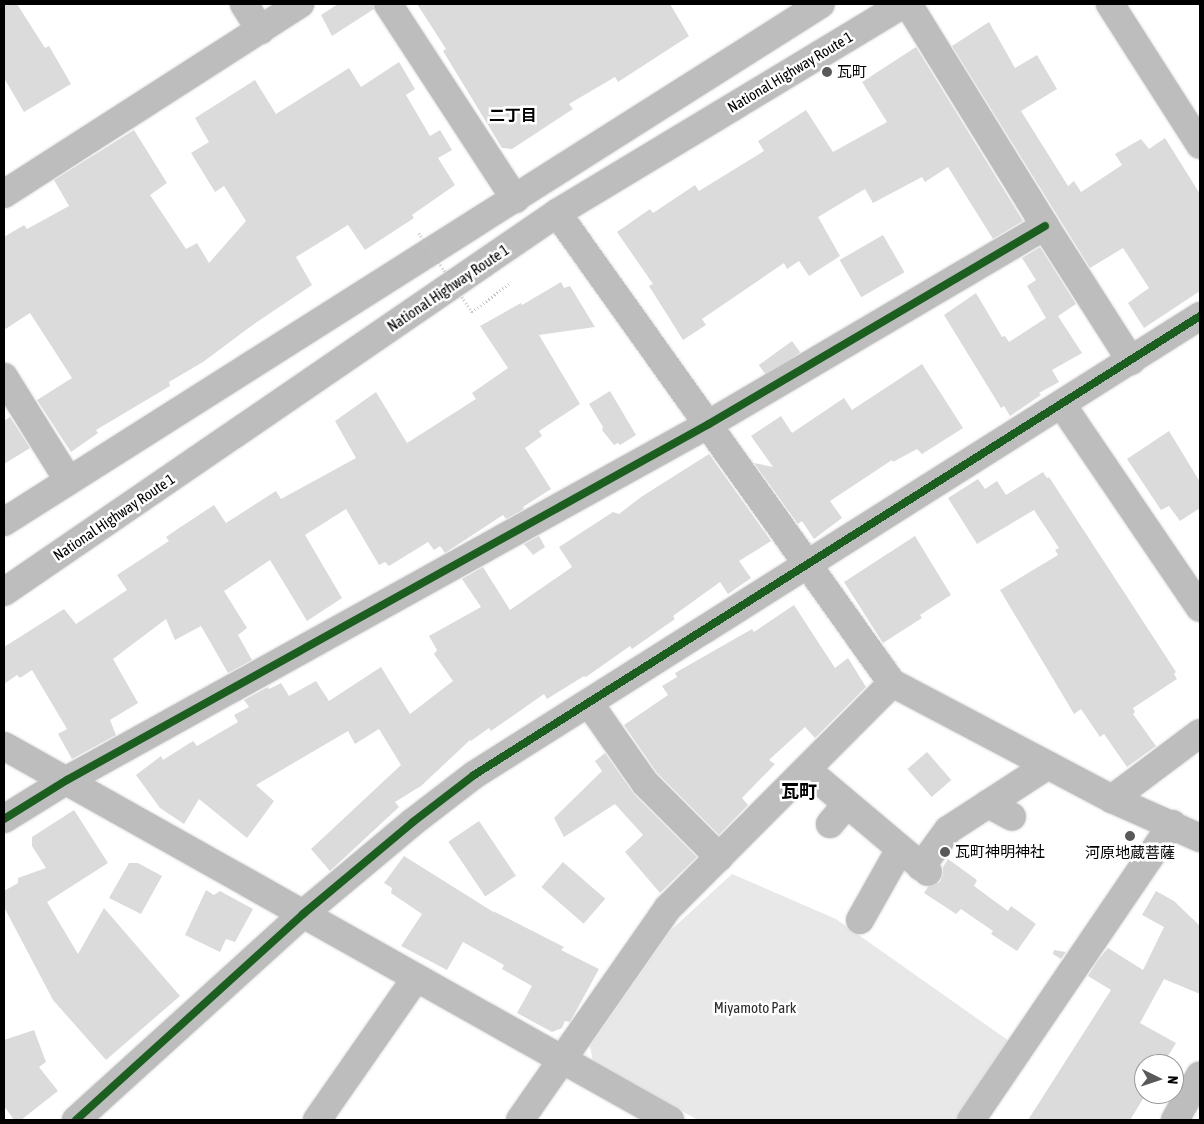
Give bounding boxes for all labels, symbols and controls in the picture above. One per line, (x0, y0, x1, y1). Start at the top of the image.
street label: National Highway Route 1 (724, 28, 856, 116)
place label: 瓦町 (837, 63, 867, 81)
marker: 瓦町 (821, 66, 833, 78)
district label: 二丁目 (489, 105, 537, 125)
street label: National Highway Route 1 (384, 241, 512, 335)
street label: National Highway Route 1 (50, 470, 178, 564)
district label: 瓦町 (781, 781, 817, 803)
marker: 河原地蔵菩薩 (1124, 830, 1136, 842)
place label: 瓦町神明神社 (955, 843, 1045, 861)
place label: 河原地蔵菩薩 (1085, 844, 1175, 862)
marker: 瓦町神明神社 (939, 846, 951, 858)
park label: Miyamoto Park (714, 999, 796, 1017)
north arrow (1134, 1054, 1184, 1104)
text: N (1165, 1075, 1181, 1085)

